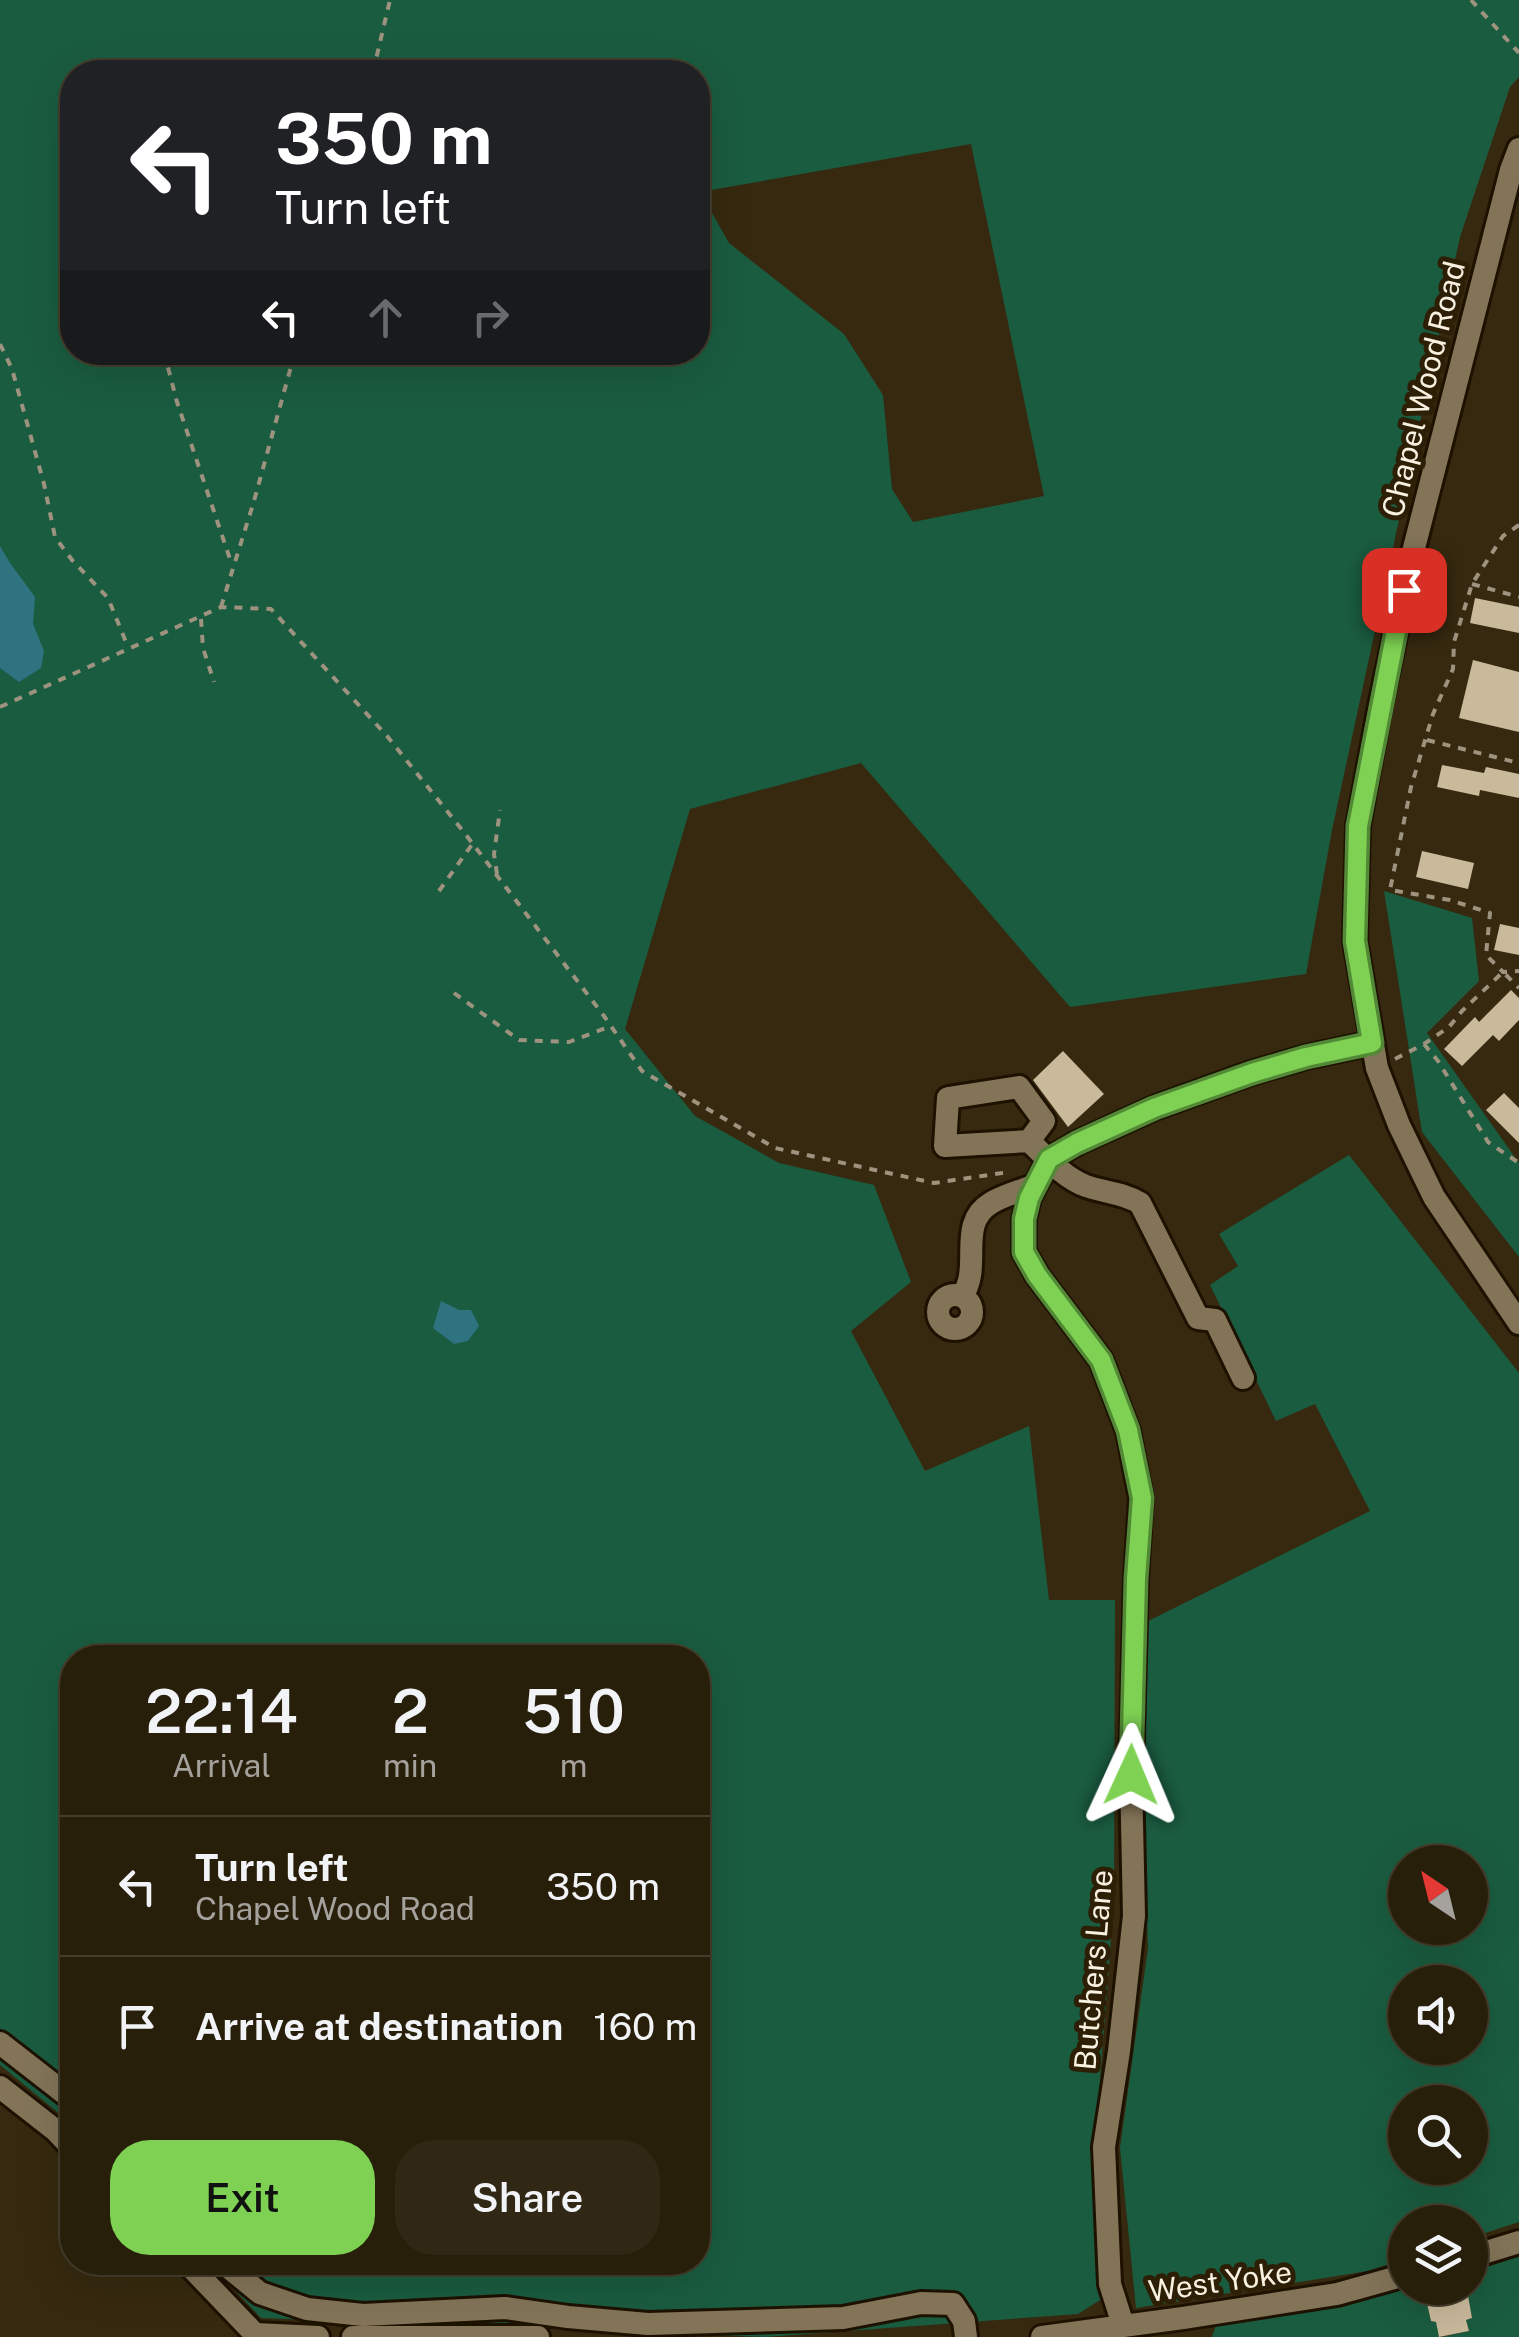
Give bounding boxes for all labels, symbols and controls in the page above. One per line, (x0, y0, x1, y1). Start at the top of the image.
text: 350 m (275, 97, 492, 180)
icon: left (110, 100, 240, 230)
text: Turn left (275, 181, 451, 234)
street label: Chapel Wood Road (1374, 257, 1472, 521)
icon: left (253, 290, 308, 345)
icon: ahead (358, 290, 413, 345)
icon: right (463, 290, 518, 345)
pin (1362, 548, 1447, 633)
icon: arrive (1377, 563, 1432, 618)
text: 22:14 (145, 1676, 298, 1747)
text: 2 (392, 1676, 429, 1747)
text: 510 (522, 1676, 625, 1747)
position arrow (1079, 1723, 1183, 1827)
text: Arrival (172, 1747, 271, 1784)
text: min (383, 1747, 437, 1784)
text: m (560, 1747, 588, 1784)
text: Turn left (195, 1845, 349, 1890)
north arrow (1388, 1845, 1488, 1945)
map controls (1388, 1845, 1488, 2305)
icon: left (110, 1859, 165, 1914)
text: 350 m (546, 1864, 660, 1909)
street label: Butchers Lane (1066, 1868, 1120, 2072)
text: Chapel Wood Road (195, 1890, 475, 1927)
button: sound (1388, 1965, 1488, 2065)
icon: arrive (110, 1999, 165, 2054)
text: Arrive at destination (195, 2004, 563, 2049)
text: 160 m (593, 2004, 697, 2049)
button: search (1388, 2085, 1488, 2185)
button: Exit (110, 2140, 375, 2255)
button: Share (395, 2140, 660, 2255)
button: layers (1388, 2205, 1488, 2305)
street label: West Yoke (1146, 2253, 1294, 2309)

